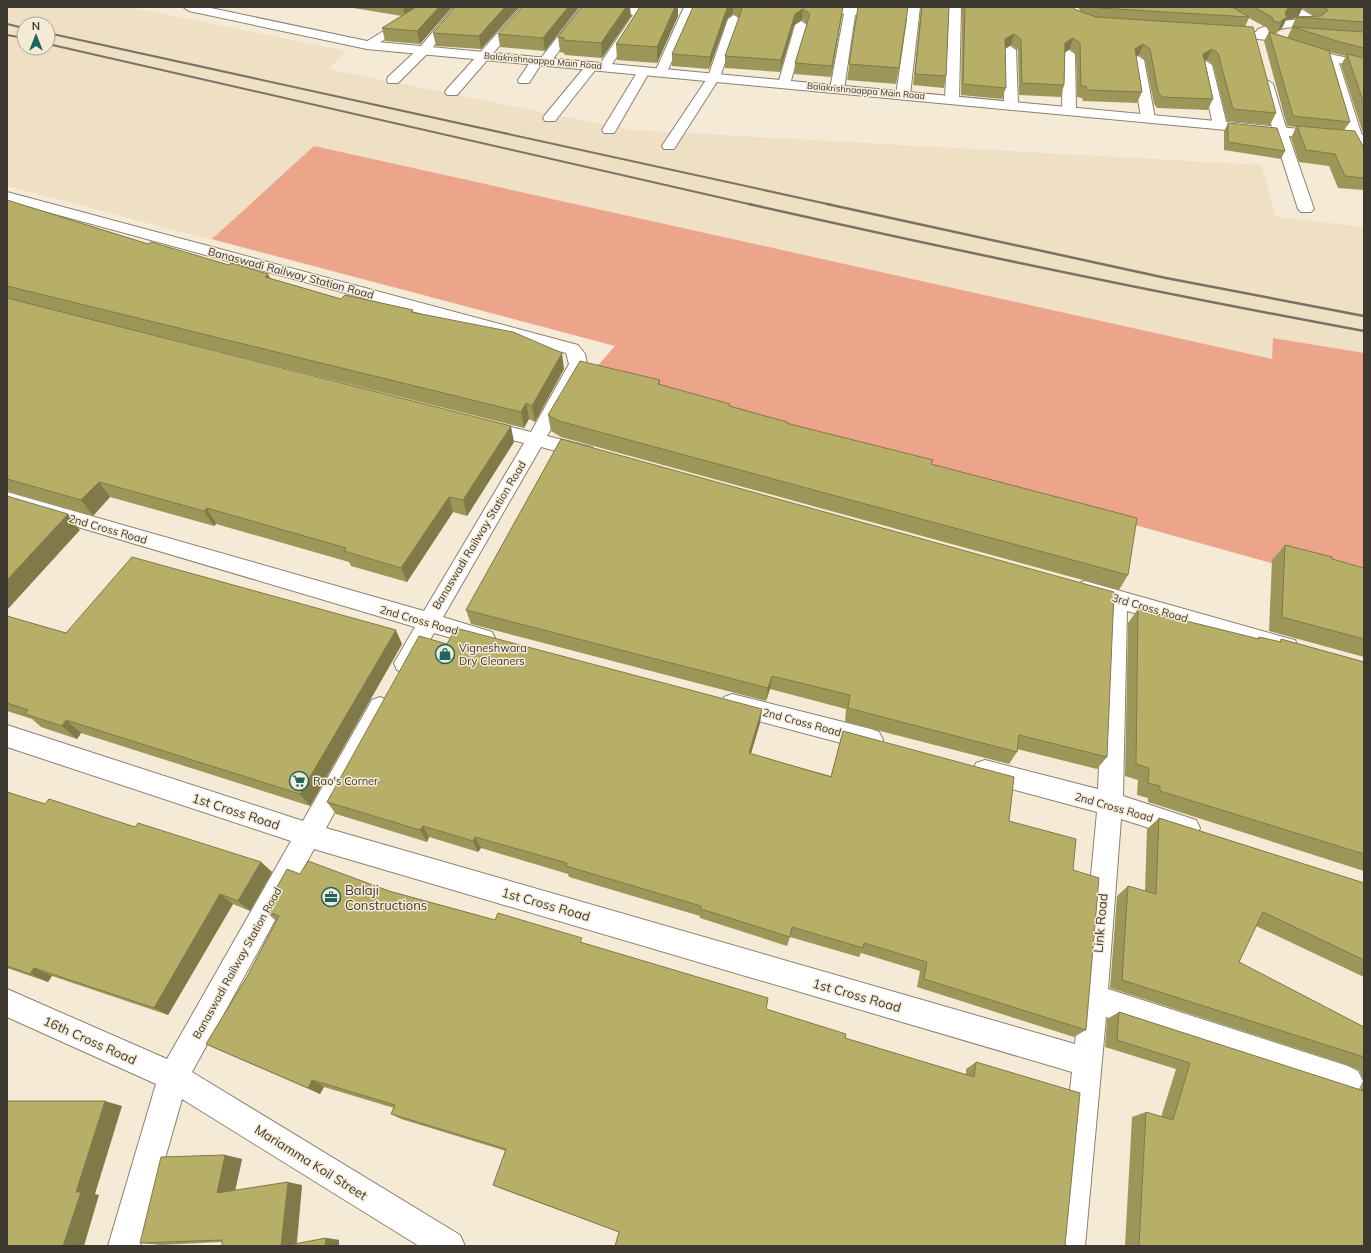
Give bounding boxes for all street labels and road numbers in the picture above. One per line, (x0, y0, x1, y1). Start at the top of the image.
street label: Balakrishnaappa Main Road (484, 50, 603, 71)
street label: Balakrishnaappa Main Road (807, 80, 926, 101)
street label: Banaswadi Railway Station Road (207, 244, 375, 302)
street label: Banaswadi Railway Station Road (429, 458, 529, 612)
street label: 2nd Cross Road (67, 511, 149, 547)
street label: 3rd Cross Road (1110, 590, 1190, 626)
street label: 2nd Cross Road (378, 602, 460, 638)
street label: 2nd Cross Road (761, 705, 843, 739)
street label: 1st Cross Road (190, 789, 282, 833)
street label: 2nd Cross Road (1073, 789, 1155, 825)
street label: 1st Cross Road (500, 884, 592, 924)
street label: Banaswadi Railway Station Road (189, 885, 285, 1041)
street label: Link Road (1089, 893, 1111, 953)
street label: 1st Cross Road (811, 975, 903, 1015)
street label: 16th Cross Road (41, 1012, 139, 1068)
street label: Mariamma Koil Street (252, 1121, 371, 1203)

